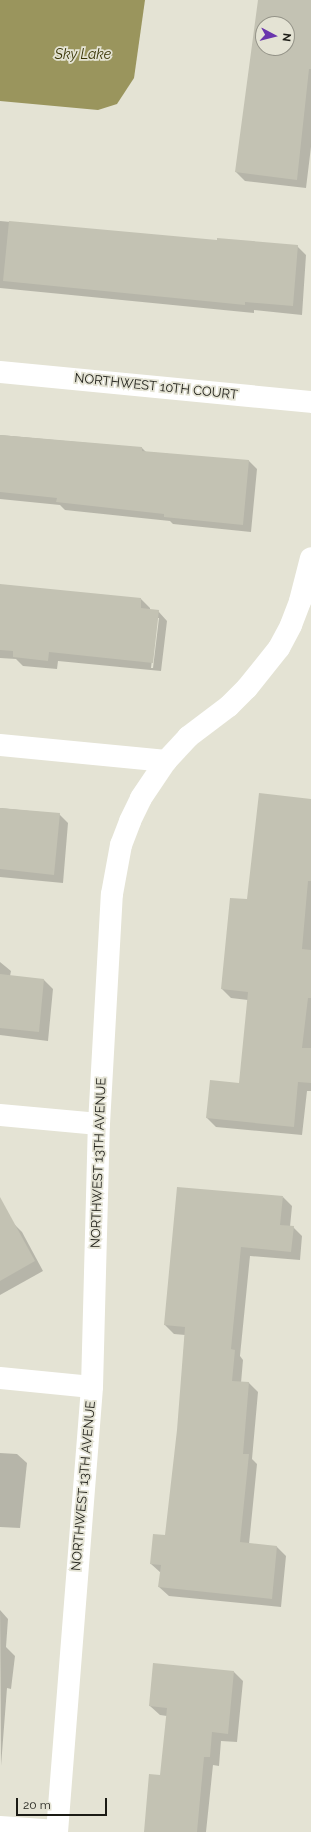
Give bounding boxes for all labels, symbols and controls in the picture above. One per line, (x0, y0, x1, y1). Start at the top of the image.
north arrow (255, 16, 295, 56)
text: N (279, 32, 293, 42)
water label: Sky Lake (55, 46, 111, 62)
street label: NORTHWEST 10TH COURT (73, 371, 239, 403)
street label: NORTHWEST 13TH AVENUE (88, 1077, 110, 1249)
street label: NORTHWEST 13TH AVENUE (69, 1400, 99, 1572)
scale bar (18, 1790, 109, 1816)
text: 20 m (23, 1798, 51, 1812)

